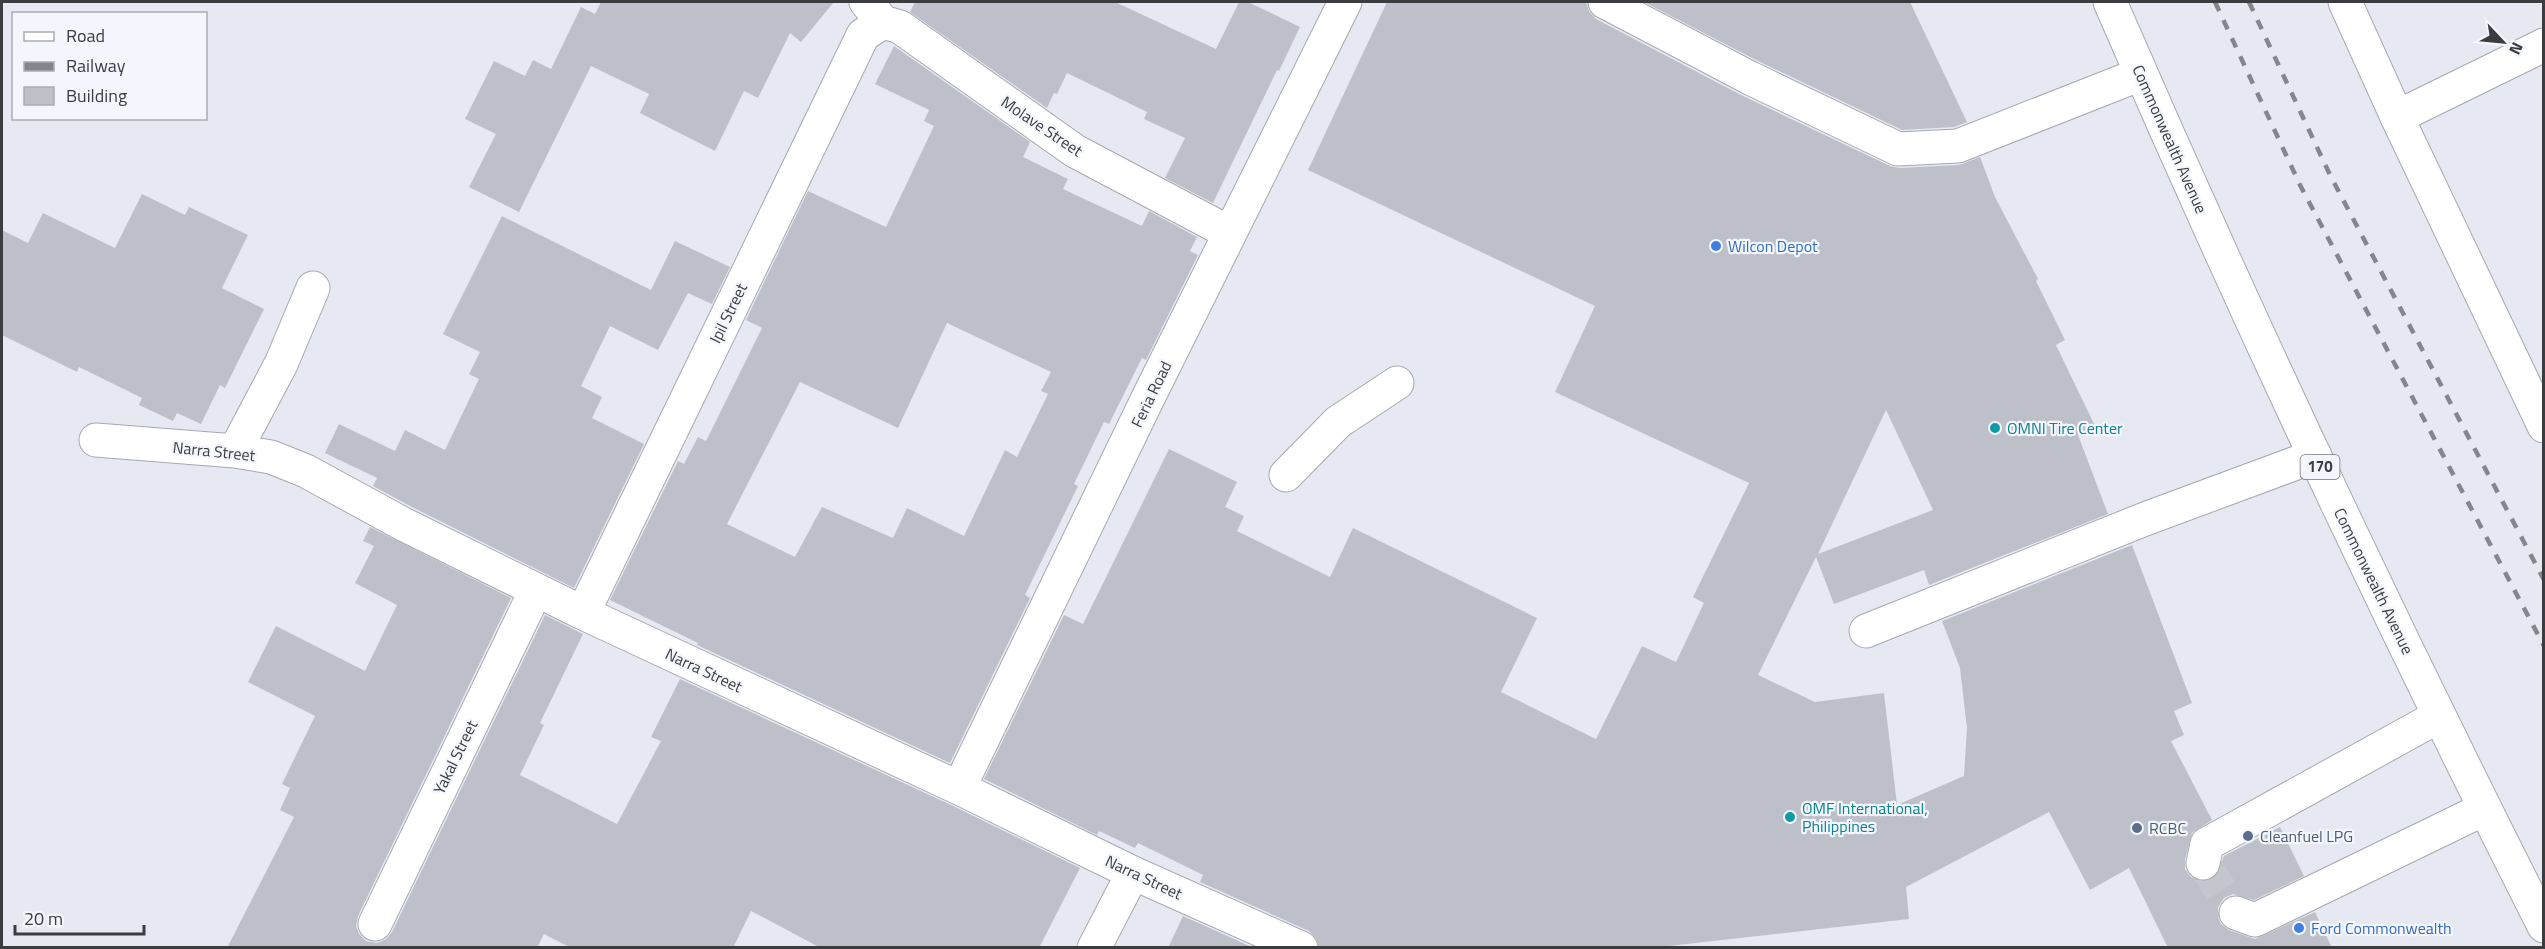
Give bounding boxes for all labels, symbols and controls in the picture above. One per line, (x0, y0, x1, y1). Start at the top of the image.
legend (12, 12, 207, 120)
north arrow (2473, 12, 2533, 72)
text: Road (66, 22, 105, 49)
text: N (2503, 38, 2530, 59)
text: Railway (66, 52, 126, 79)
street label: Commonwealth Avenue (2126, 61, 2214, 217)
text: Building (66, 82, 127, 109)
street label: Molave Street (996, 90, 1088, 162)
place label: Wilcon Depot (1728, 234, 1818, 258)
marker: Wilcon Depot (1709, 239, 1723, 253)
street label: Ipil Street (703, 278, 753, 347)
street label: Feria Road (1125, 357, 1177, 431)
place label: OMNI Tire Center (2007, 416, 2123, 440)
marker: OMNI Tire Center (1988, 421, 2002, 435)
street label: Narra Street (172, 435, 257, 467)
road number: 170 (2300, 455, 2340, 479)
street label: Commonwealth Avenue (2328, 504, 2420, 658)
street label: Narra Street (661, 642, 747, 699)
street label: Yakal Street (427, 716, 483, 798)
place label: OMF International, Philippines (1802, 796, 1928, 838)
marker: OMF International, Philippines (1783, 810, 1797, 824)
place label: RCBC (2149, 816, 2186, 840)
marker: RCBC (2130, 821, 2144, 835)
place label: Cleanfuel LPG (2260, 824, 2353, 848)
marker: Cleanfuel LPG (2241, 829, 2255, 843)
street label: Narra Street (1101, 849, 1187, 906)
scale bar (15, 898, 144, 936)
text: 20 m (24, 905, 63, 932)
place label: Ford Commonwealth (2311, 916, 2452, 940)
marker: Ford Commonwealth (2292, 921, 2306, 935)

